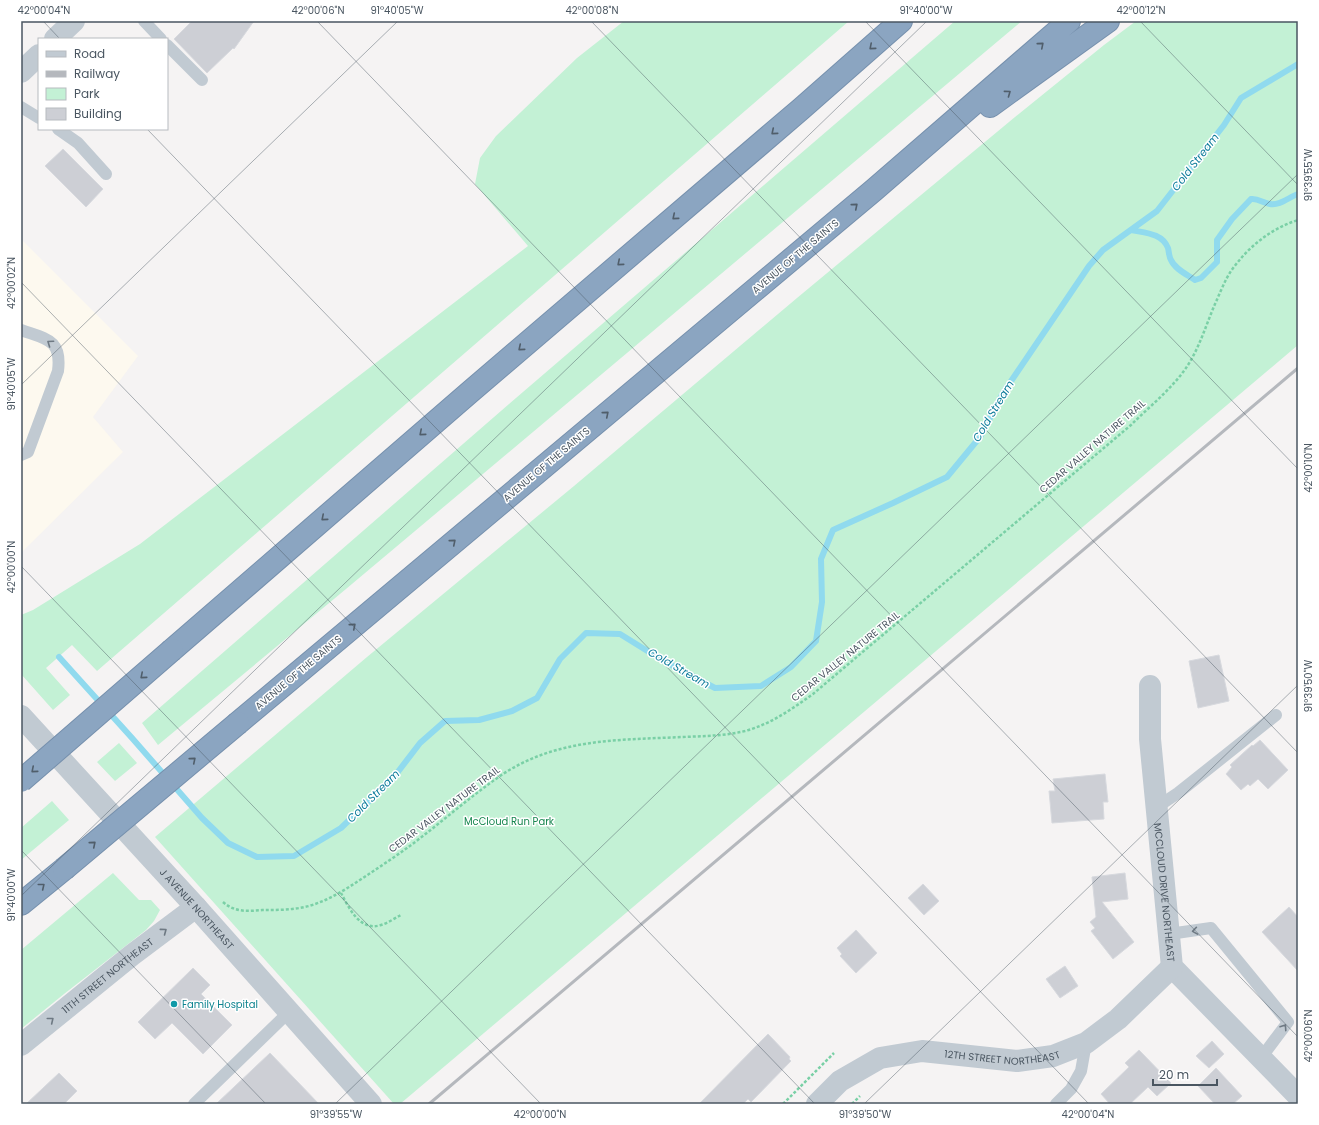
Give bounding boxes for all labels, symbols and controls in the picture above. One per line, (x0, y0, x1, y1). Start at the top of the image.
text: 42°00'04"N (18, 3, 70, 18)
text: 42°00'06"N (292, 3, 344, 18)
text: 91°40'05"W (371, 3, 424, 18)
text: 42°00'08"N (566, 3, 618, 18)
text: 91°40'00"W (900, 3, 953, 18)
text: 42°00'12"N (1116, 3, 1166, 18)
legend (38, 38, 168, 130)
one-way arrow (869, 42, 876, 49)
one-way arrow (1036, 42, 1044, 50)
text: Road (74, 45, 105, 62)
text: Railway (74, 65, 120, 82)
text: Park (74, 85, 101, 102)
one-way arrow (1004, 90, 1011, 98)
text: Building (74, 105, 122, 122)
one-way arrow (771, 128, 778, 135)
water label: Cold Stream (1167, 130, 1223, 194)
text: 91°39'55"W (1301, 148, 1316, 201)
one-way arrow (851, 203, 858, 210)
one-way arrow (672, 212, 679, 219)
street label: AVENUE OF THE SAINTS (749, 215, 842, 297)
text: 42°00'02"N (4, 257, 19, 309)
one-way arrow (617, 259, 624, 266)
one-way arrow (48, 341, 55, 348)
one-way arrow (518, 343, 526, 350)
text: 91°40'05"W (4, 357, 19, 411)
water label: Cold Stream (968, 377, 1018, 445)
street label: CEDAR VALLEY NATURE TRAIL (1036, 396, 1149, 497)
one-way arrow (601, 411, 609, 418)
street label: AVENUE OF THE SAINTS (500, 423, 593, 505)
one-way arrow (420, 428, 427, 435)
text: 42°00'10"N (1301, 443, 1316, 493)
one-way arrow (321, 513, 329, 520)
one-way arrow (448, 540, 455, 547)
text: 42°00'00"N (4, 541, 19, 593)
street label: CEDAR VALLEY NATURE TRAIL (788, 607, 903, 705)
one-way arrow (349, 623, 356, 630)
street label: AVENUE OF THE SAINTS (252, 631, 345, 713)
water label: Cold Stream (645, 644, 713, 692)
text: 91°39'50"W (1301, 659, 1316, 712)
one-way arrow (140, 671, 148, 678)
one-way arrow (188, 758, 196, 765)
street label: CEDAR VALLEY NATURE TRAIL (385, 762, 504, 856)
one-way arrow (31, 765, 39, 773)
water label: Cold Stream (343, 766, 403, 826)
park label: McCloud Run Park (464, 814, 555, 829)
street label: MCCLOUD DRIVE NORTHEAST (1150, 822, 1179, 963)
one-way arrow (89, 841, 96, 848)
street label: J AVENUE NORTHEAST (156, 865, 238, 953)
text: 91°40'00"W (4, 868, 19, 922)
one-way arrow (38, 884, 45, 891)
one-way arrow (1191, 926, 1198, 934)
one-way arrow (160, 929, 167, 936)
street label: 11TH STREET NORTHEAST (59, 934, 157, 1017)
place label: Family Hospital (182, 997, 258, 1012)
marker: Family Hospital (169, 999, 179, 1009)
text: 42°00'06"N (1301, 1010, 1316, 1062)
one-way arrow (46, 1017, 53, 1024)
one-way arrow (1279, 1024, 1286, 1031)
street label: 12TH STREET NORTHEAST (944, 1046, 1063, 1069)
scale bar (1153, 1061, 1217, 1087)
text: 20 m (1159, 1066, 1189, 1083)
text: 91°39'55"W (310, 1107, 363, 1122)
text: 42°00'00"N (514, 1107, 566, 1122)
text: 91°39'50"W (839, 1107, 892, 1122)
text: 42°00'04"N (1062, 1107, 1114, 1122)

